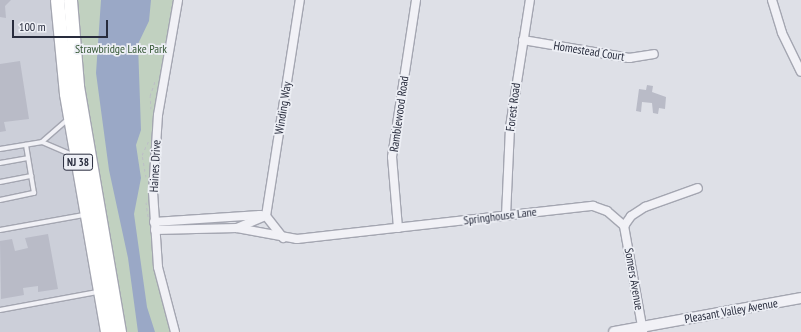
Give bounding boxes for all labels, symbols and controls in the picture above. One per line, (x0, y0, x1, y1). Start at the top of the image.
scale bar (14, 12, 110, 38)
text: 100 m (19, 19, 46, 34)
street label: Homestead Court (553, 38, 625, 64)
park label: Strawbridge Lake Park (75, 42, 167, 56)
street label: Ramblewood Road (387, 75, 411, 153)
street label: Winding Way (272, 80, 294, 136)
street label: Forest Road (503, 82, 523, 132)
street label: Haines Drive (146, 139, 164, 193)
road number: NJ 38 (63, 153, 93, 171)
street label: Springhouse Lane (463, 204, 537, 228)
street label: Somers Avenue (621, 247, 647, 311)
street label: Pleasant Valley Avenue (683, 296, 779, 326)

